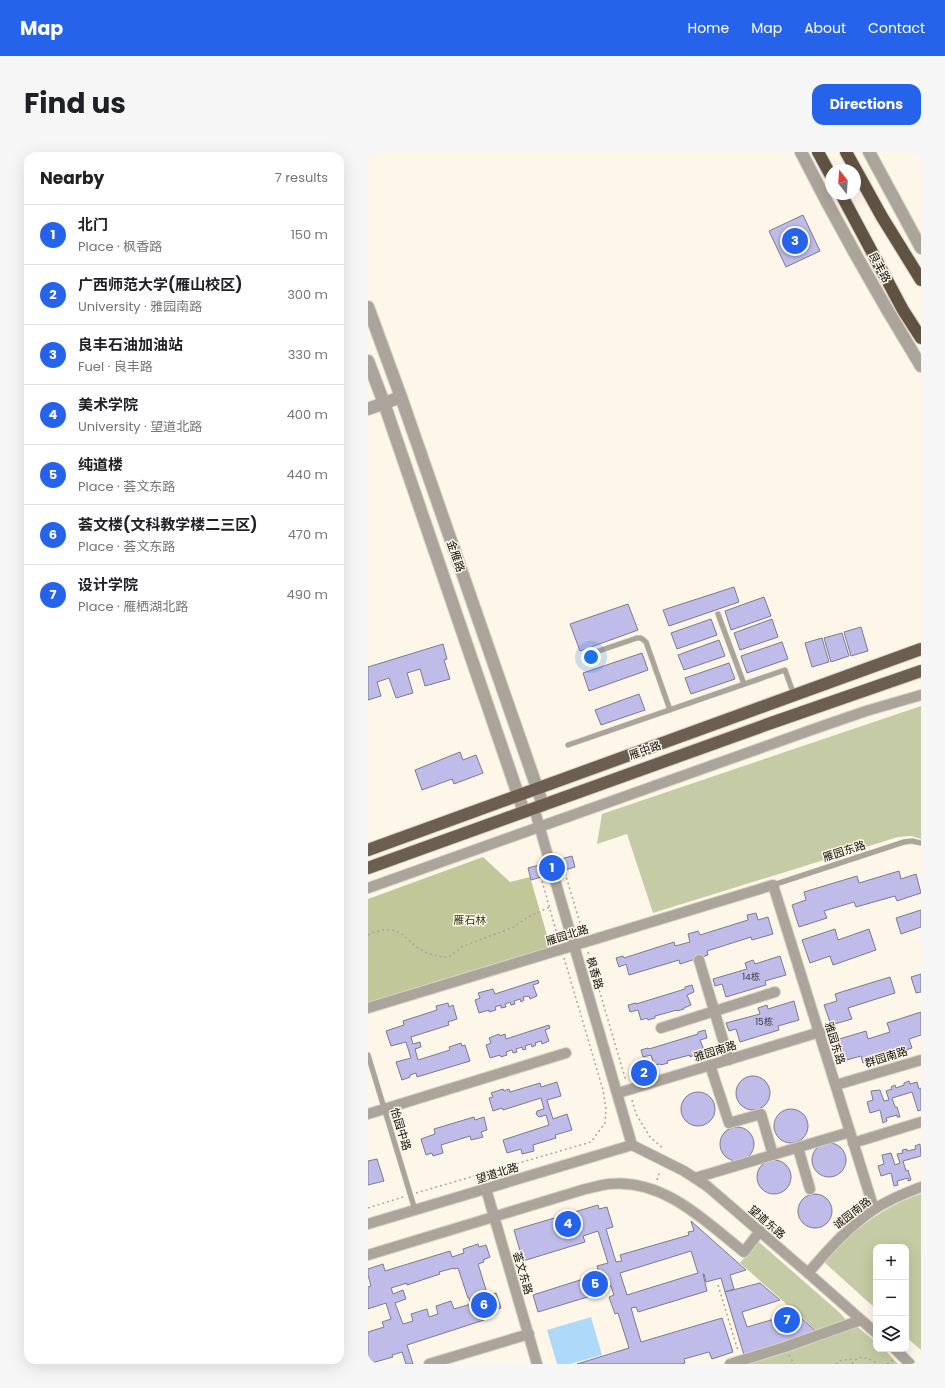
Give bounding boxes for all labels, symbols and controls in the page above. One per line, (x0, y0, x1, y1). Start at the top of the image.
text: Map (20, 15, 63, 42)
text: Home (687, 18, 729, 38)
text: Map (751, 18, 782, 38)
text: About (804, 18, 846, 38)
text: Contact (868, 18, 925, 38)
text: Find us (24, 84, 126, 123)
button: Directions (812, 84, 921, 125)
north arrow (825, 164, 861, 200)
text: Nearby (40, 166, 104, 190)
text: 7 results (275, 168, 328, 187)
text: 北门 (78, 214, 108, 235)
text: 1 (51, 225, 55, 244)
text: 150 m (291, 225, 328, 244)
pin: 3 (782, 226, 808, 256)
text: Place · 枫香路 (78, 237, 162, 256)
street label: 良丰路 (865, 249, 895, 285)
text: 广西师范大学(雁山校区) (78, 274, 242, 295)
text: 2 (49, 285, 57, 304)
text: 300 m (287, 285, 328, 304)
text: University · 雅园南路 (78, 297, 202, 316)
text: 良丰石油加油站 (78, 334, 183, 355)
text: 3 (49, 345, 57, 364)
text: 330 m (288, 345, 328, 364)
text: Fuel · 良丰路 (78, 357, 153, 376)
text: 美术学院 (78, 394, 138, 415)
text: 4 (49, 405, 57, 424)
text: 400 m (287, 405, 328, 424)
text: University · 望道北路 (78, 417, 202, 436)
text: 纯道楼 (78, 454, 123, 475)
text: 5 (49, 465, 57, 484)
text: 440 m (287, 465, 328, 484)
text: Place · 荟文东路 (78, 477, 175, 496)
text: 荟文楼(文科教学楼二三区) (78, 514, 257, 535)
text: 6 (49, 525, 57, 544)
text: 470 m (288, 525, 328, 544)
text: Place · 荟文东路 (78, 537, 175, 556)
street label: 金雁路 (443, 538, 469, 574)
text: 设计学院 (78, 574, 138, 595)
text: 7 (50, 585, 56, 604)
text: 490 m (287, 585, 328, 604)
text: Place · 雁栖湖北路 (78, 597, 188, 616)
your location (581, 647, 601, 667)
street label: 雁中路 (627, 737, 663, 763)
street label: 雁园东路 (821, 837, 867, 865)
pin: 1 (539, 853, 565, 883)
park label: 雁石林 (454, 912, 487, 928)
street label: 雁园北路 (544, 921, 590, 949)
street label: 枫香路 (583, 955, 607, 991)
house number: 14栋 (742, 971, 760, 983)
house number: 15栋 (755, 1016, 773, 1028)
street label: 雅园东路 (821, 1020, 849, 1066)
street label: 雅园南路 (692, 1037, 738, 1065)
street label: 群园南路 (863, 1043, 909, 1071)
pin: 2 (631, 1058, 657, 1088)
street label: 怡园中路 (387, 1106, 415, 1152)
street label: 望道北路 (474, 1159, 520, 1187)
street label: 诚园南路 (830, 1193, 874, 1233)
street label: 望道东路 (745, 1202, 789, 1242)
pin: 4 (555, 1209, 581, 1239)
map controls (873, 1244, 909, 1352)
button: + (873, 1244, 909, 1280)
street label: 荟文东路 (509, 1250, 537, 1296)
pin: 5 (582, 1269, 608, 1299)
button: − (873, 1280, 909, 1316)
pin: 6 (471, 1290, 497, 1320)
pin: 7 (774, 1305, 800, 1335)
button: layers (873, 1316, 909, 1352)

